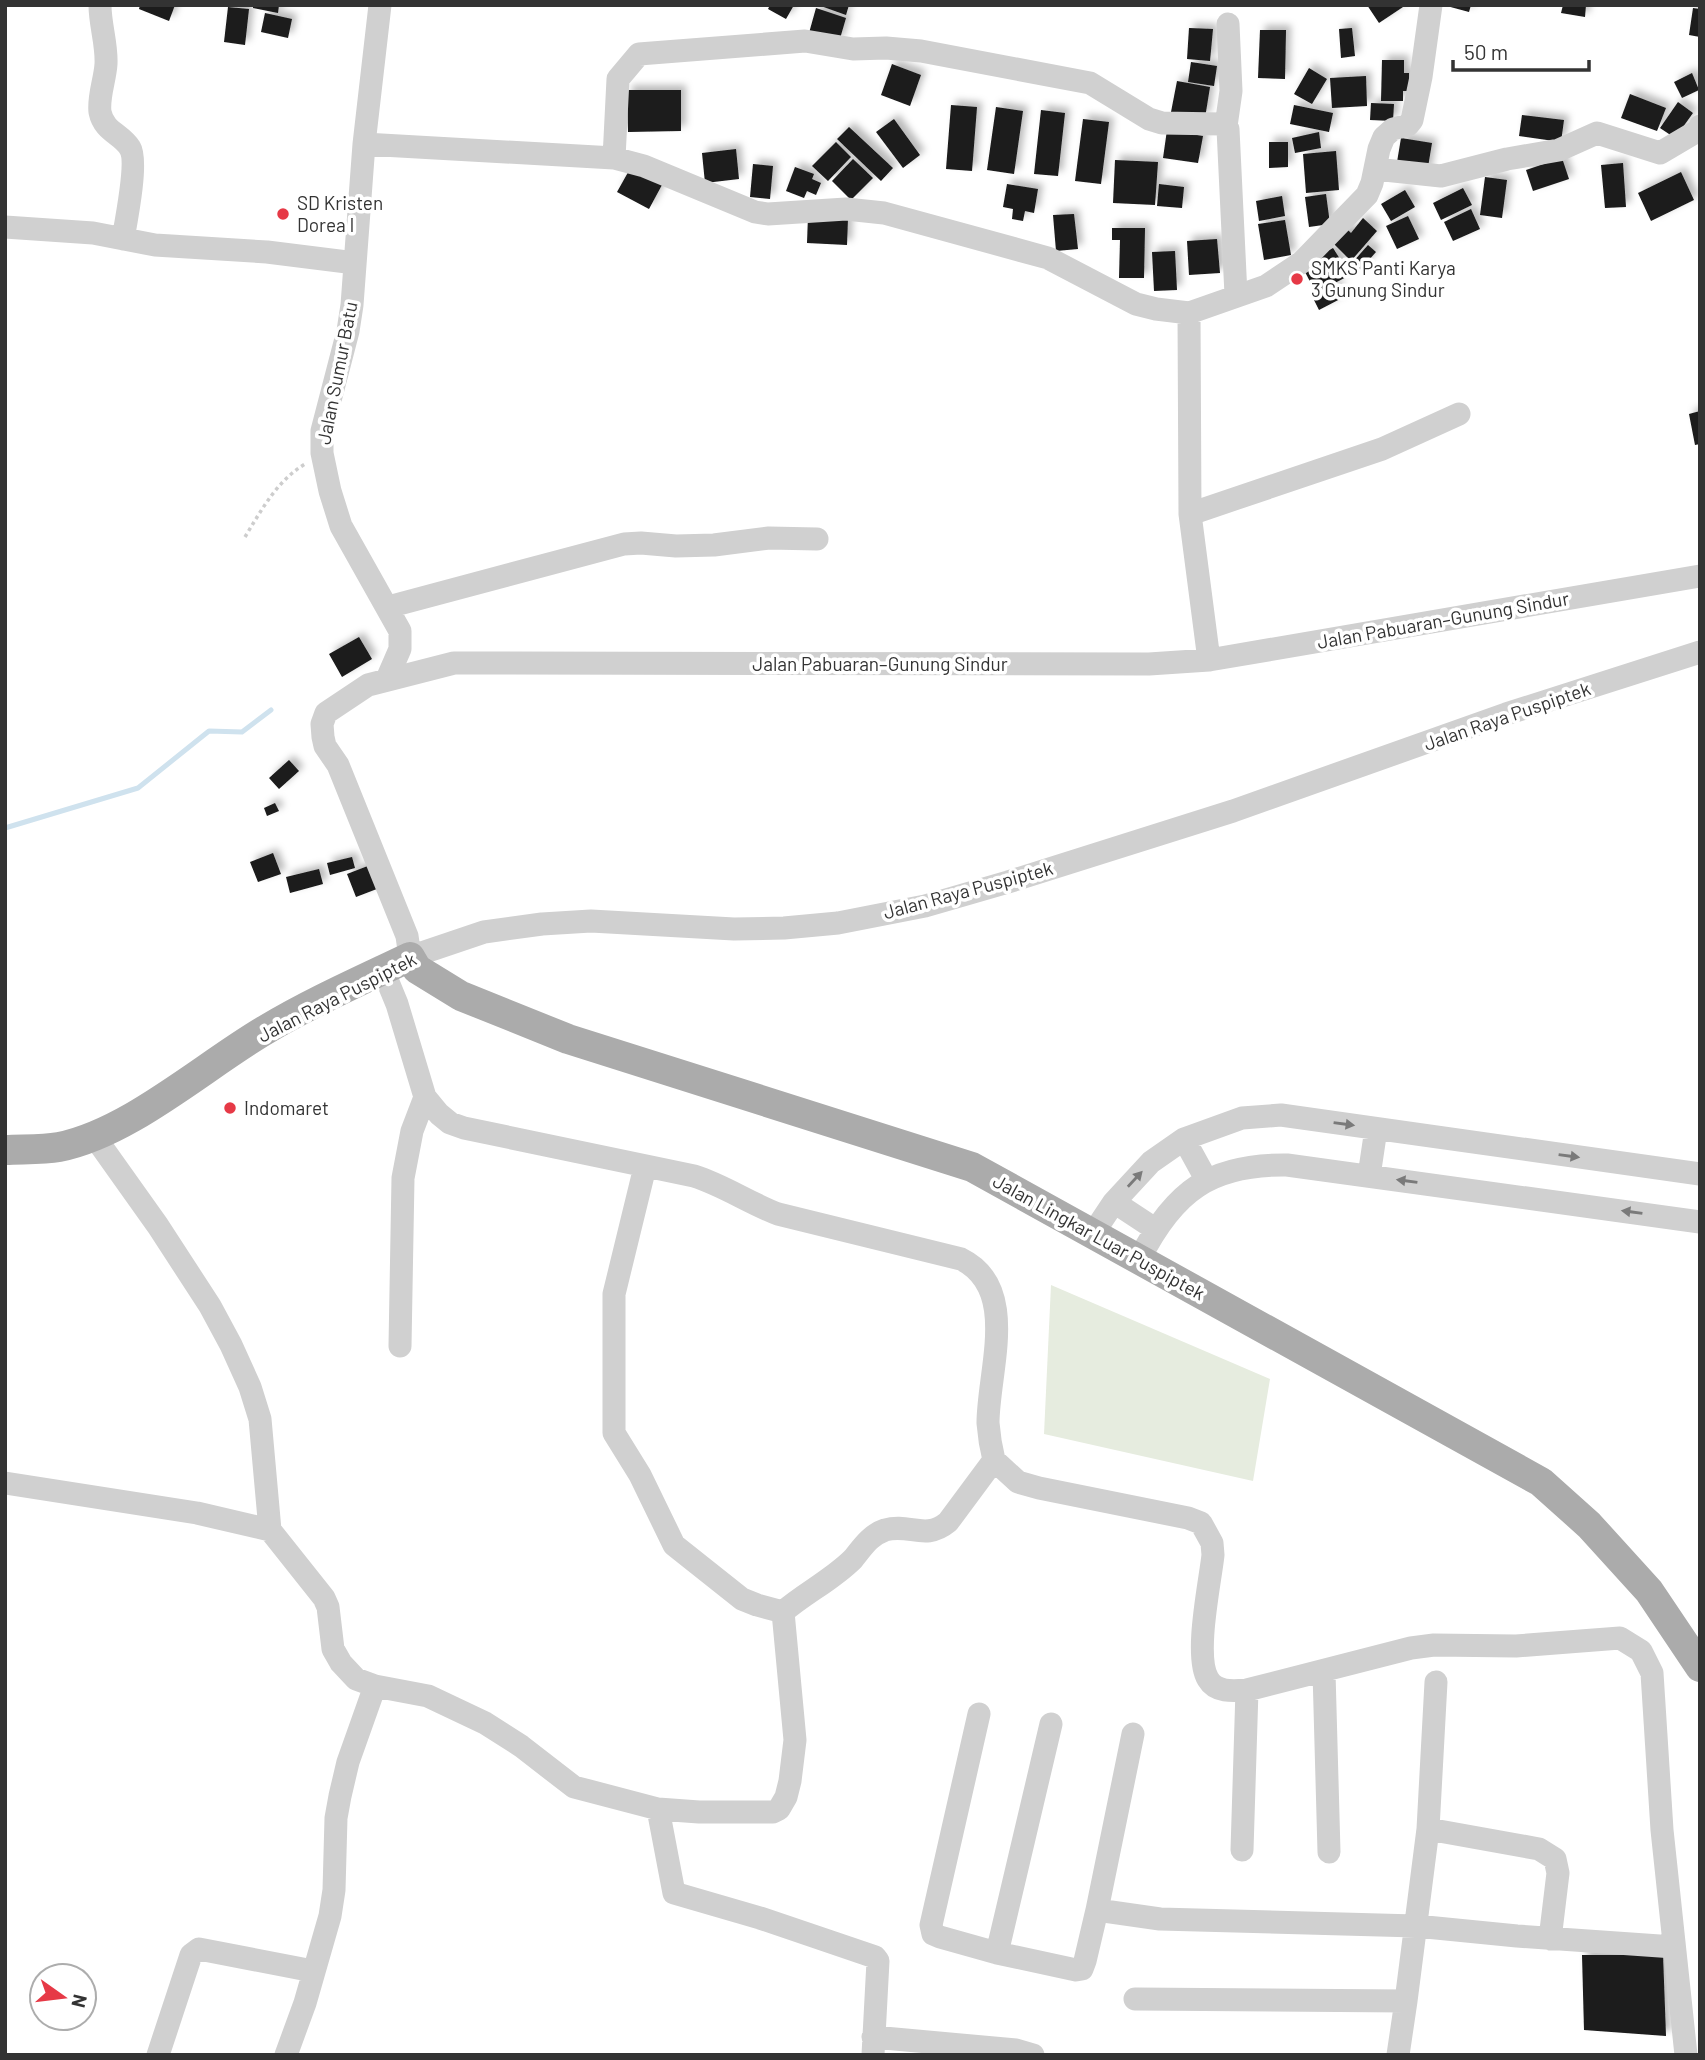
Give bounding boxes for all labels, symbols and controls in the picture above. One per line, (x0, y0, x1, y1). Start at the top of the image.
scale bar (1453, 28, 1590, 72)
text: 50 m (1464, 39, 1508, 64)
place label: SD Kristen Dorea I (297, 191, 383, 236)
marker: SD Kristen Dorea I (275, 206, 291, 222)
place label: SMKS Panti Karya 3 Gunung Sindur (1311, 256, 1456, 301)
marker: SMKS Panti Karya 3 Gunung Sindur (1289, 271, 1305, 287)
street label: Jalan Sumur Batu (311, 299, 362, 446)
street label: Jalan Pabuaran–Gunung Sindur (1315, 586, 1571, 653)
street label: Jalan Pabuaran–Gunung Sindur (752, 652, 1008, 675)
street label: Jalan Raya Puspiptek (1420, 676, 1593, 755)
street label: Jalan Raya Puspiptek (880, 856, 1055, 923)
street label: Jalan Raya Puspiptek (254, 947, 420, 1046)
place label: Indomaret (244, 1096, 329, 1119)
marker: Indomaret (222, 1100, 238, 1116)
one-way arrow (1333, 1119, 1355, 1130)
one-way arrow (1559, 1151, 1581, 1162)
street label: Jalan Lingkar Luar Puspiptek (989, 1169, 1209, 1304)
one-way arrow (1127, 1171, 1143, 1188)
one-way arrow (1396, 1176, 1418, 1187)
one-way arrow (1621, 1207, 1643, 1218)
north arrow (28, 1962, 98, 2032)
text: N (67, 1992, 93, 2010)

